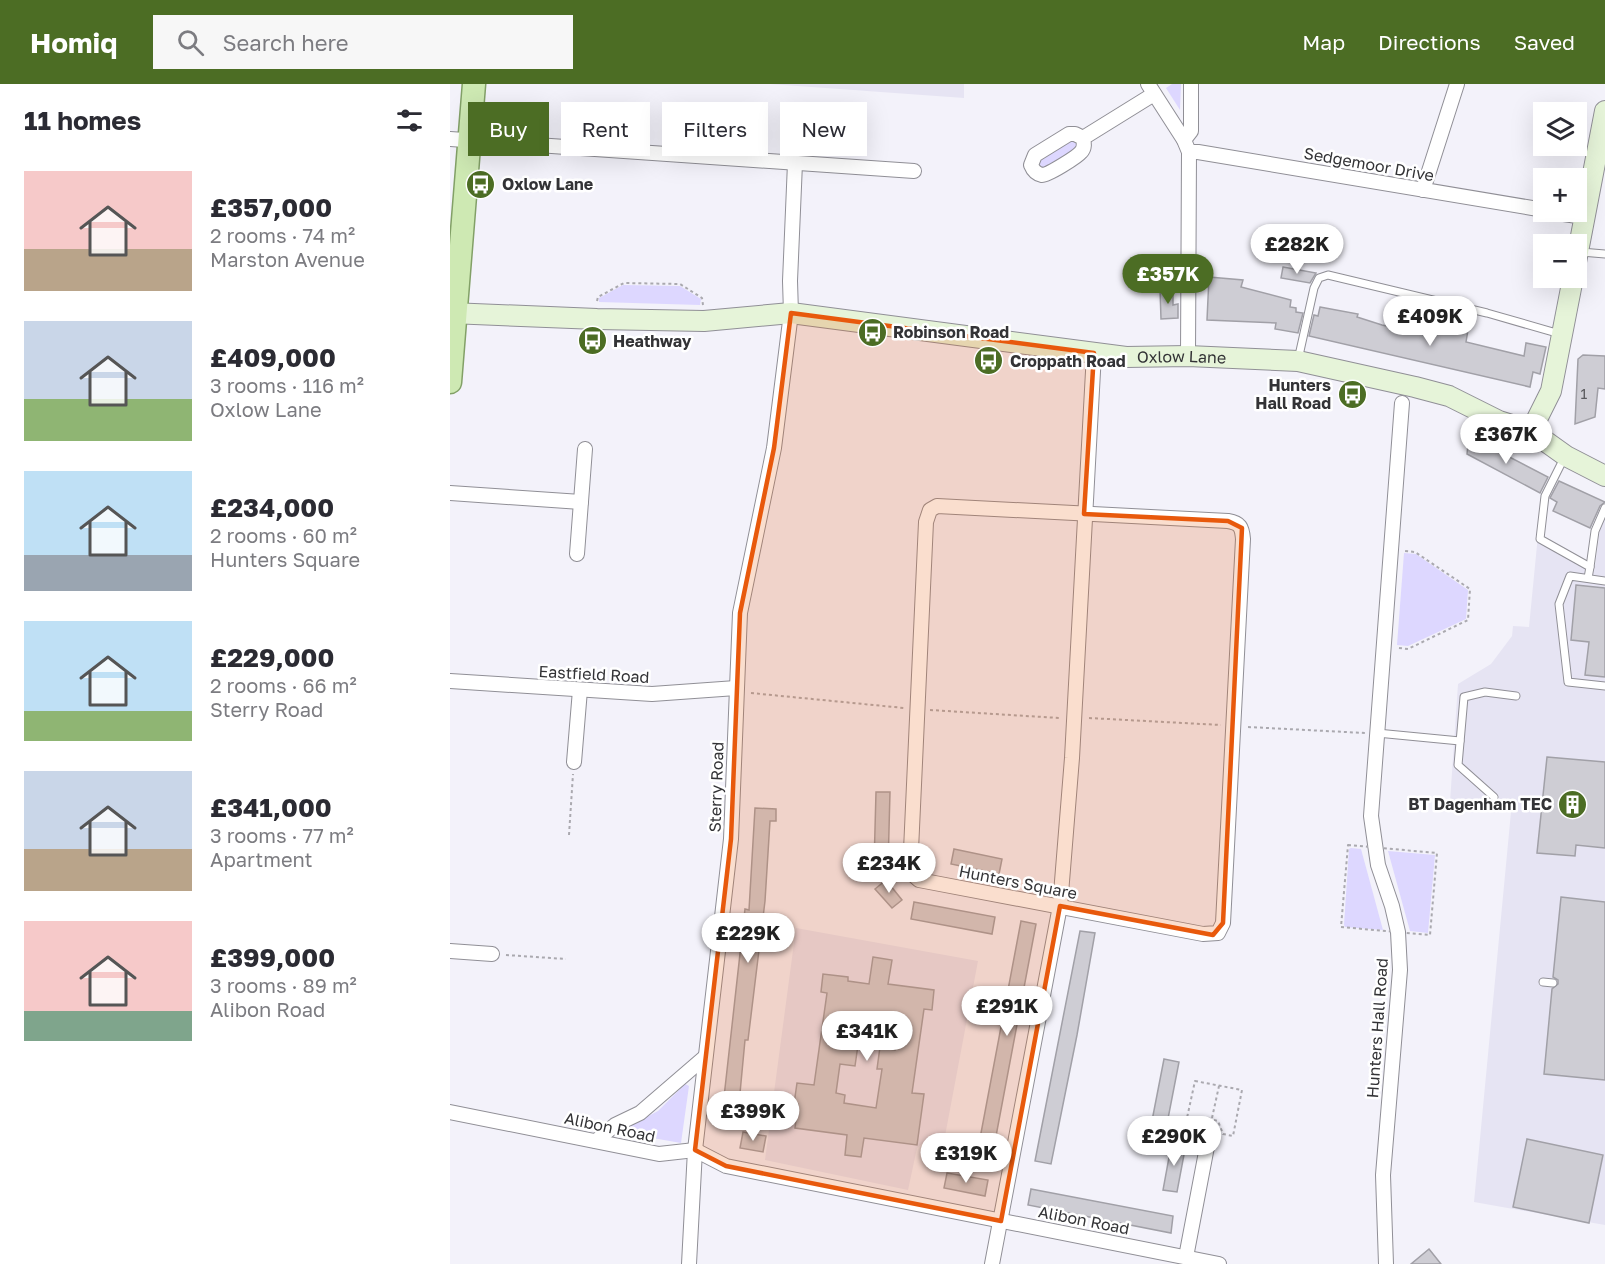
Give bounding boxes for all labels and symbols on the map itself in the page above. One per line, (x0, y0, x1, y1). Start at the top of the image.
street label: Sedgemoor Drive (1302, 143, 1436, 185)
bus stop icon: Oxlow Lane (465, 168, 497, 200)
place label: Oxlow Lane (502, 174, 593, 194)
pin: £282K (1255, 224, 1339, 275)
pin: £357K (1126, 254, 1210, 305)
pin: £409K (1388, 296, 1472, 347)
bus stop icon: Robinson Road (856, 316, 888, 348)
place label: Robinson Road (893, 322, 1009, 342)
bus stop icon: Heathway (576, 325, 608, 357)
place label: Heathway (613, 331, 692, 351)
bus stop icon: Croppath Road (973, 345, 1005, 377)
street label: Oxlow Lane (1137, 346, 1227, 368)
place label: Croppath Road (1010, 351, 1126, 371)
place label: Hunters Hall Road (1255, 375, 1331, 413)
bus stop icon: Hunters Hall Road (1336, 378, 1368, 410)
house number: 1 (1581, 385, 1588, 402)
pin: £367K (1464, 414, 1548, 465)
street label: Eastfield Road (538, 661, 650, 687)
street label: Sterry Road (704, 741, 728, 833)
building icon: BT Dagenham TEC (1557, 788, 1589, 820)
place label: BT Dagenham TEC (1408, 794, 1552, 814)
pin: £234K (847, 843, 931, 894)
street label: Hunters Square (957, 861, 1079, 903)
pin: £229K (706, 913, 790, 964)
street label: Hunters Hall Road (1362, 957, 1392, 1099)
pin: £291K (965, 986, 1049, 1037)
pin: £341K (825, 1011, 909, 1062)
pin: £399K (711, 1091, 795, 1142)
street label: Alibon Road (563, 1108, 657, 1146)
pin: £290K (1132, 1116, 1216, 1167)
pin: £319K (924, 1133, 1008, 1184)
street label: Alibon Road (1037, 1201, 1131, 1239)

